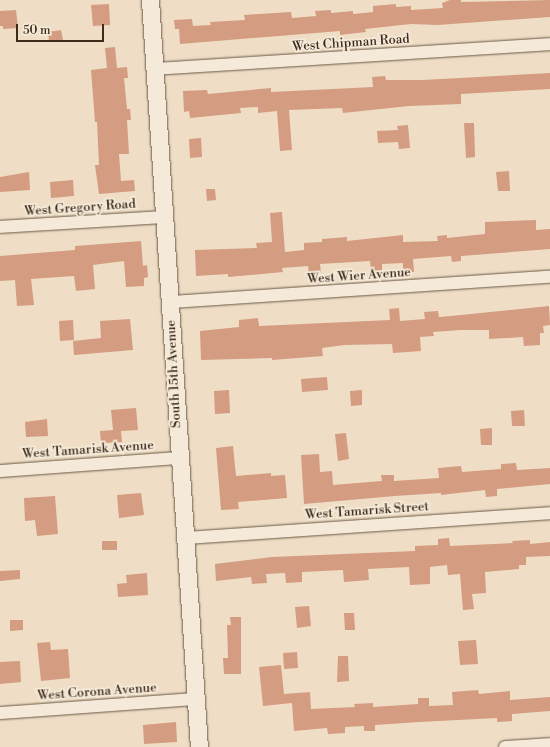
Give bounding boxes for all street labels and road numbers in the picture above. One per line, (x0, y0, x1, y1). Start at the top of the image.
street label: West Chipman Road (292, 31, 410, 55)
street label: West Gregory Road (24, 196, 136, 220)
street label: West Wier Avenue (307, 265, 411, 287)
street label: South 15th Avenue (163, 320, 185, 428)
street label: West Tamarisk Avenue (22, 438, 154, 462)
street label: West Tamarisk Street (305, 499, 429, 523)
street label: West Corona Avenue (37, 680, 157, 704)

